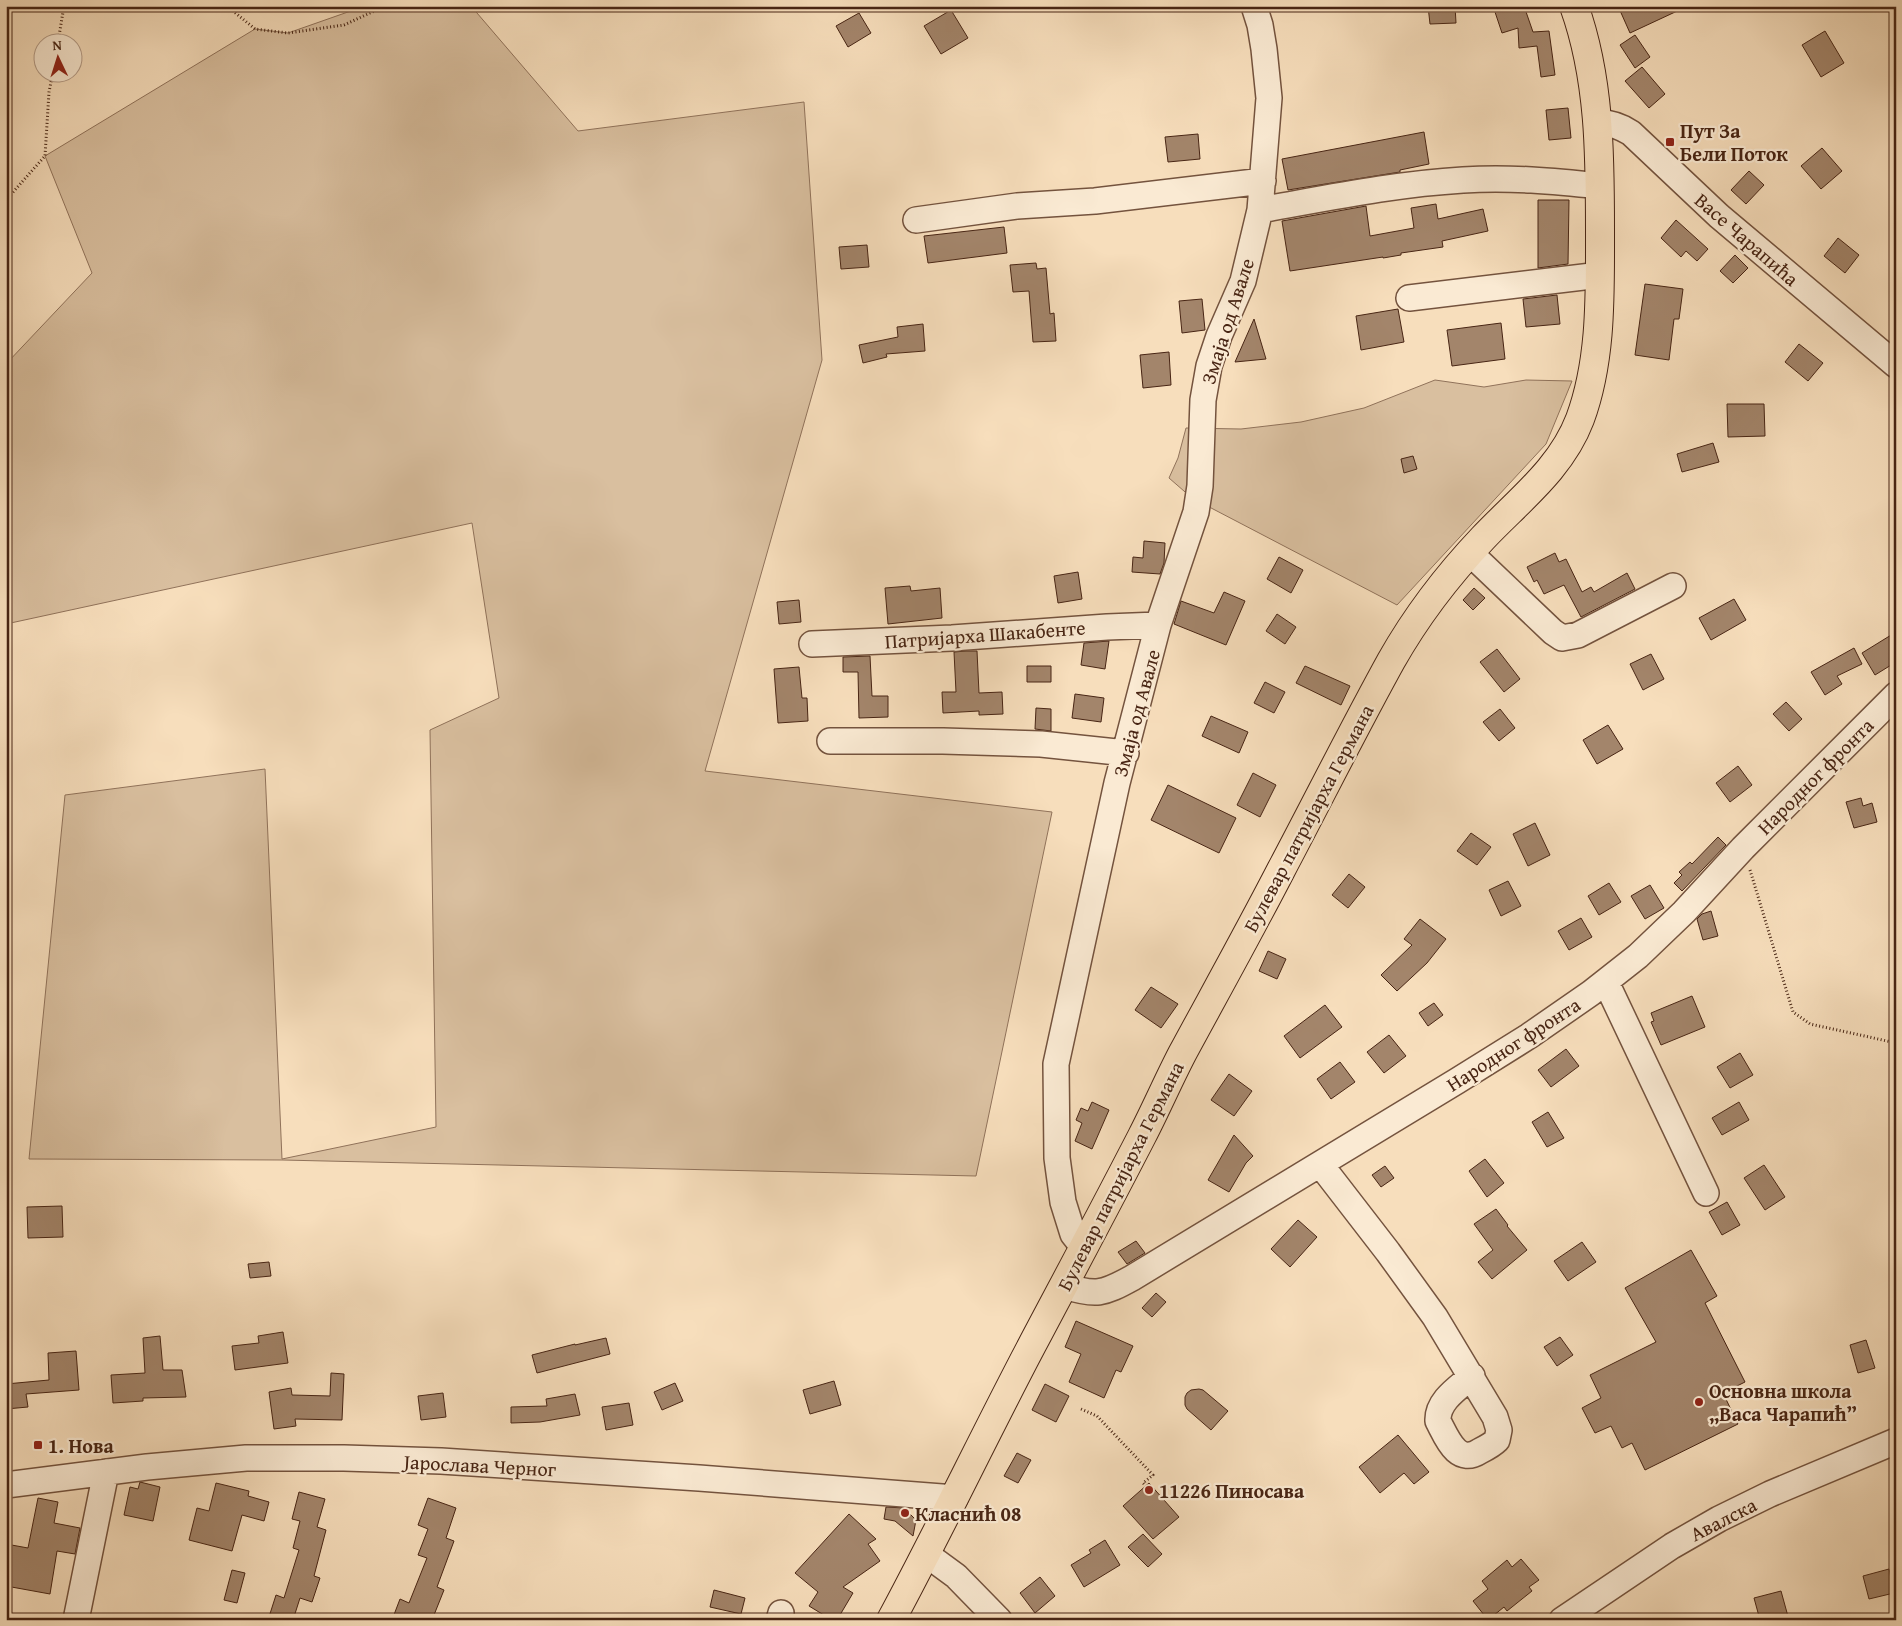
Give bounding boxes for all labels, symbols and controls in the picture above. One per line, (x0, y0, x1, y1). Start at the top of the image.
north arrow (32, 32, 82, 82)
text: N (52, 35, 63, 55)
place label: Пут За Бели Поток (1680, 116, 1788, 168)
marker: Пут За Бели Поток (1664, 136, 1676, 148)
street label: Васе Чарапића (1689, 186, 1806, 293)
street label: Змаја од Авале (1193, 254, 1261, 388)
street label: Патријарха Шакабенте (884, 613, 1086, 655)
street label: Змаја од Авале (1105, 646, 1167, 780)
street label: Булевар патријарха Германа (1236, 699, 1381, 937)
street label: Народног фронта (1750, 711, 1880, 841)
street label: Народног фронта (1440, 990, 1586, 1098)
street label: Булевар патријарха Германа (1049, 1056, 1191, 1296)
place label: Основна школа „Васа Чарапић” (1709, 1376, 1857, 1428)
marker: Основна школа „Васа Чарапић” (1693, 1396, 1705, 1408)
place label: 1. Нова (48, 1431, 114, 1460)
marker: 1. Нова (32, 1439, 44, 1451)
street label: Јарослава Черног (400, 1446, 557, 1484)
place label: 11226 Пиносава (1159, 1476, 1305, 1505)
marker: 11226 Пиносава (1143, 1484, 1155, 1496)
street label: Авалска (1685, 1490, 1762, 1548)
place label: Класнић 08 (915, 1499, 1021, 1528)
marker: Класнић 08 (899, 1507, 911, 1519)

